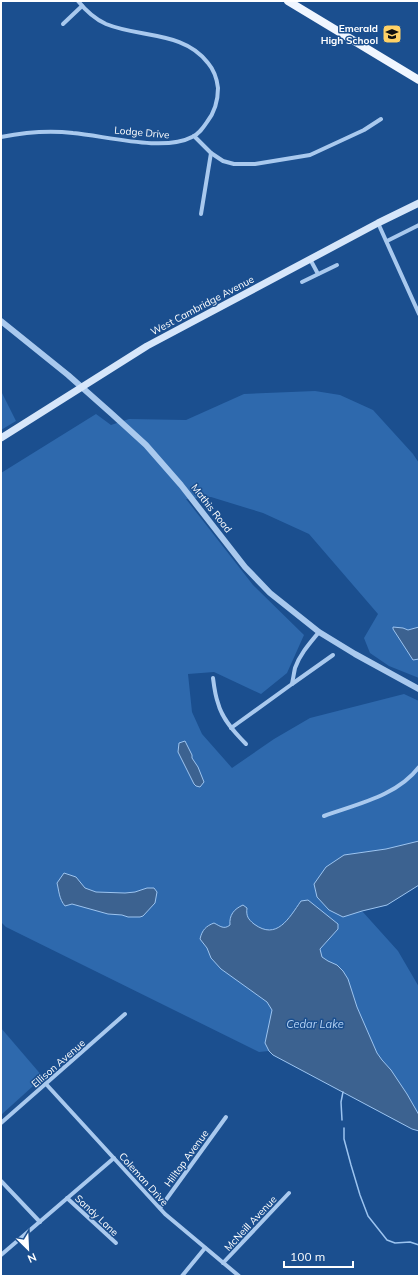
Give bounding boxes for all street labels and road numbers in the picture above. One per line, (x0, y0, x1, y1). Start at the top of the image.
street label: Lodge Drive (114, 124, 170, 141)
street label: West Cambridge Avenue (148, 273, 256, 338)
street label: Mathis Road (189, 481, 235, 535)
street label: Ellison Avenue (29, 1036, 88, 1090)
street label: Hilltop Avenue (161, 1127, 211, 1189)
street label: Coleman Drive (116, 1150, 171, 1209)
street label: Sandy Lane (72, 1192, 121, 1239)
street label: McNeill Avenue (221, 1193, 279, 1254)

